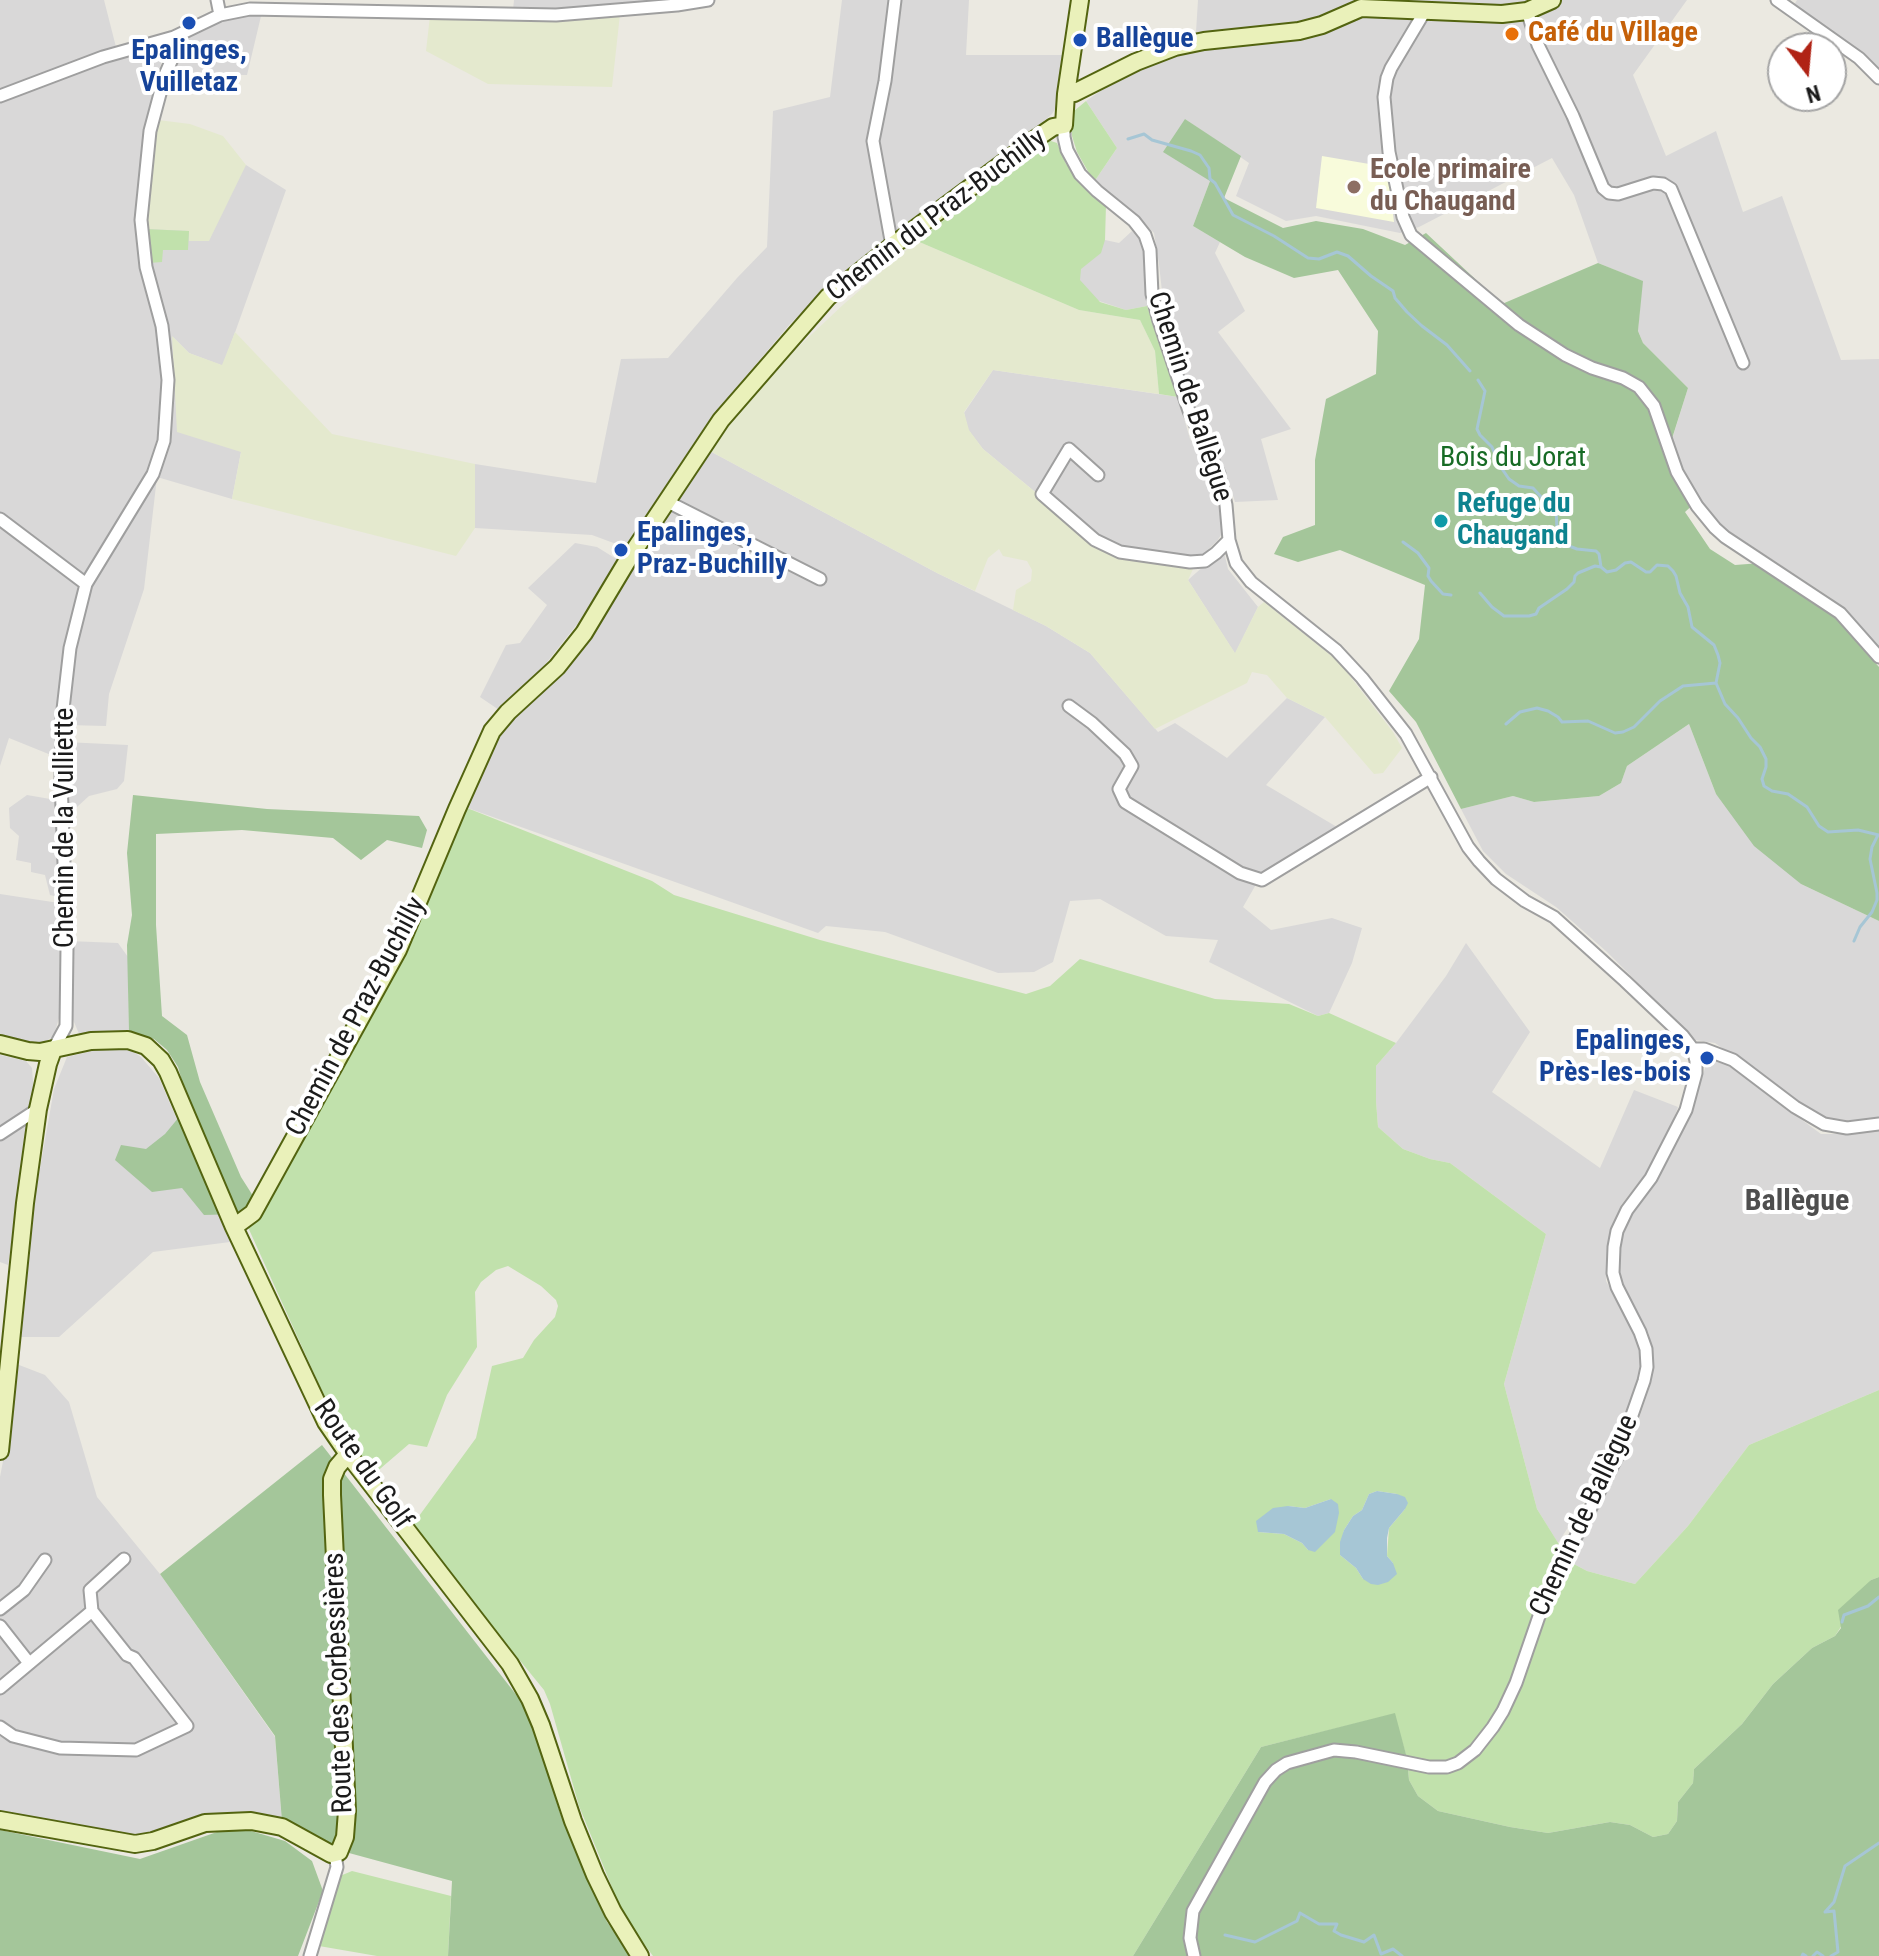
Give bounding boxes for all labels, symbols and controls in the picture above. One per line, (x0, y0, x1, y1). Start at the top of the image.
marker: Epalinges, Vuilletaz (180, 14, 198, 32)
place label: Café du Village (1528, 17, 1698, 51)
place label: Ballègue (1096, 23, 1194, 57)
marker: Café du Village (1503, 25, 1521, 43)
marker: Ballègue (1071, 31, 1089, 49)
north arrow (1767, 32, 1847, 112)
place label: Epalinges, Vuilletaz (131, 35, 247, 101)
text: N (1803, 80, 1823, 108)
street label: Chemin du Praz-Buchilly (821, 122, 1053, 310)
place label: Ecole primaire du Chaugand (1370, 154, 1531, 220)
marker: Ecole primaire du Chaugand (1345, 178, 1363, 196)
street label: Chemin de Ballègue (1139, 288, 1239, 506)
park label: Bois du Jorat (1440, 442, 1586, 476)
place label: Refuge du Chaugand (1457, 488, 1570, 554)
marker: Refuge du Chaugand (1432, 512, 1450, 530)
place label: Epalinges, Praz-Buchilly (637, 517, 787, 583)
marker: Epalinges, Praz-Buchilly (612, 541, 630, 559)
street label: Chemin de la Vulliette (49, 708, 83, 948)
street label: Chemin de Praz-Buchilly (280, 892, 434, 1142)
place label: Epalinges, Près-les-bois (1539, 1025, 1691, 1091)
marker: Epalinges, Près-les-bois (1698, 1049, 1716, 1067)
district label: Ballègue (1745, 1184, 1849, 1220)
street label: Route du Golf (305, 1394, 419, 1536)
street label: Chemin de Ballègue (1524, 1410, 1646, 1622)
street label: Route des Corbessières (319, 1552, 361, 1814)

